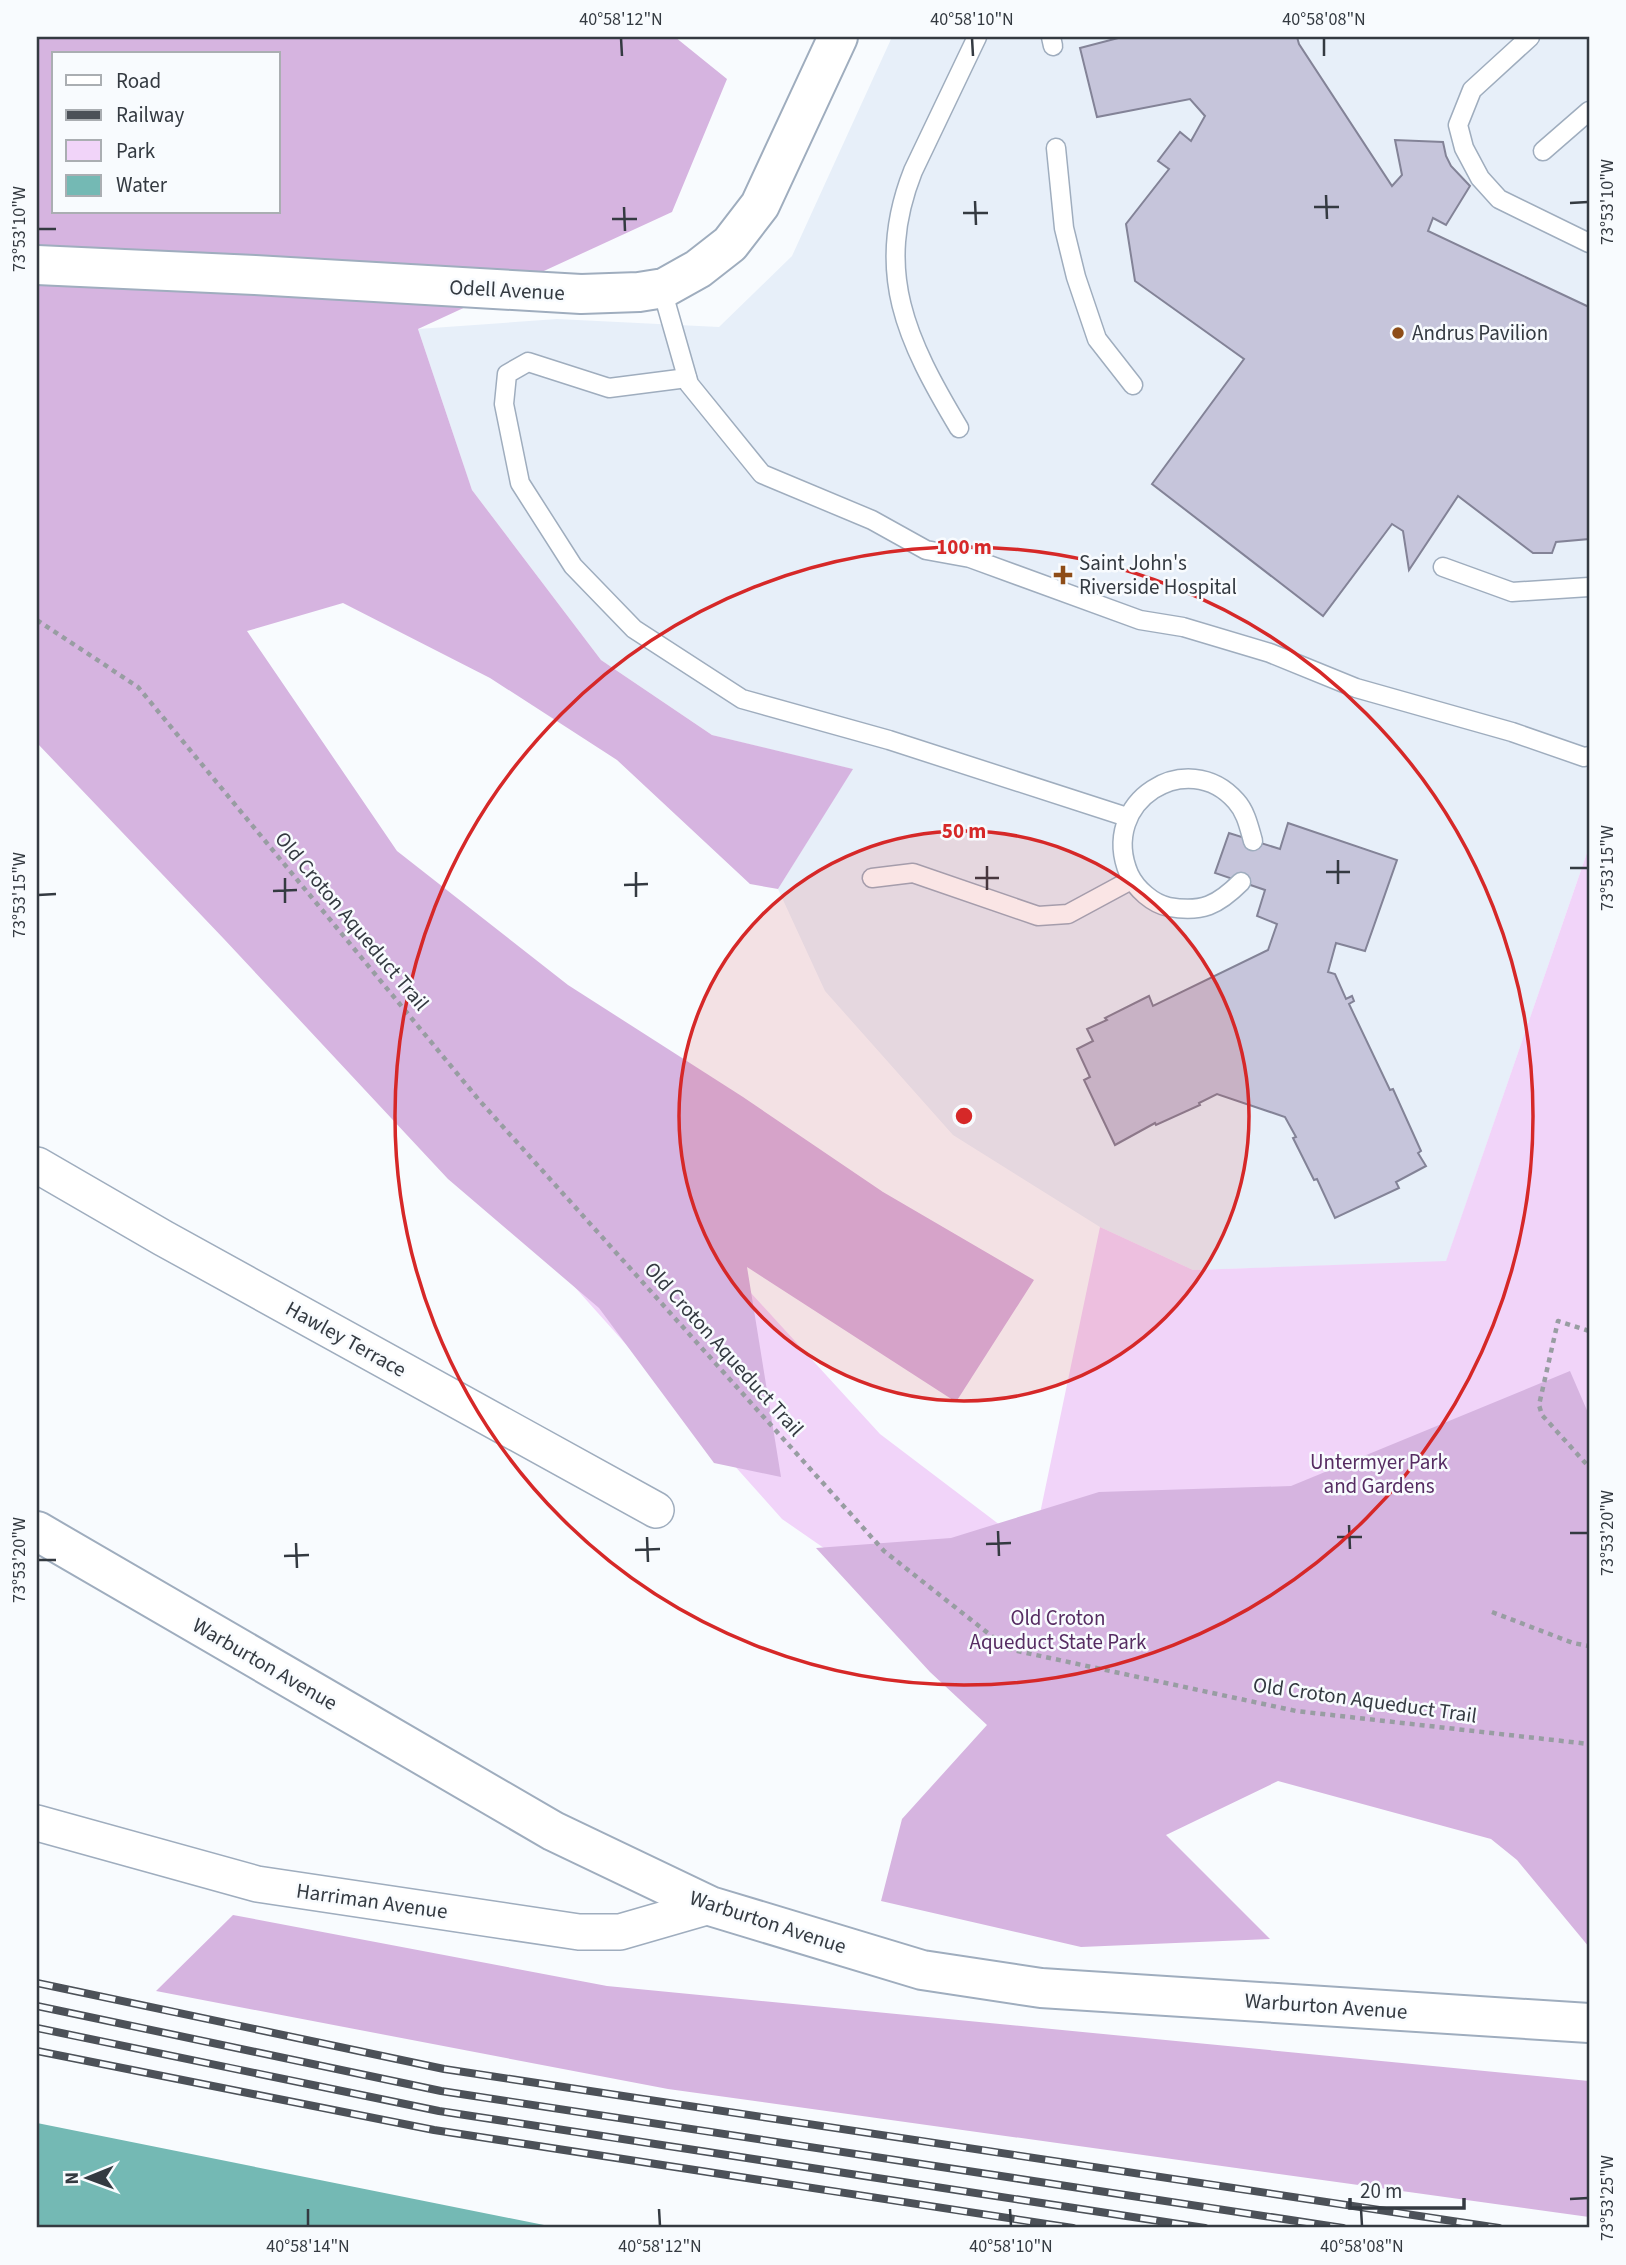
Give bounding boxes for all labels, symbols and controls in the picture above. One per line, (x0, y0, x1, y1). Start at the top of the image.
text: 40°58'12"N (579, 7, 663, 32)
text: 40°58'10"N (930, 7, 1014, 32)
text: 40°58'08"N (1282, 7, 1366, 32)
legend (52, 52, 280, 214)
text: Road (116, 66, 161, 96)
text: Railway (116, 100, 184, 130)
text: Park (116, 136, 156, 166)
text: 73°53'10"W (1595, 159, 1620, 245)
text: Water (116, 170, 168, 200)
text: 73°53'10"W (7, 186, 32, 272)
street label: Odell Avenue (448, 272, 566, 308)
place label: Andrus Pavilion (1412, 318, 1548, 348)
marker: Andrus Pavilion (1390, 325, 1406, 341)
text: 100 m (936, 532, 992, 562)
place label: Saint John's Riverside Hospital (1079, 548, 1237, 602)
marker: Saint John's Riverside Hospital (1053, 565, 1073, 585)
text: 50 m (942, 816, 986, 846)
street label: Old Croton Aqueduct Trail (268, 825, 436, 1017)
text: 73°53'15"W (1595, 825, 1620, 911)
text: 73°53'15"W (7, 852, 32, 938)
centre of rings (952, 1104, 976, 1128)
street label: Old Croton Aqueduct Trail (637, 1255, 811, 1443)
street label: Hawley Terrace (280, 1293, 412, 1385)
park label: Untermyer Park and Gardens (1310, 1447, 1449, 1501)
text: 73°53'20"W (1595, 1490, 1620, 1576)
text: 73°53'20"W (7, 1517, 32, 1603)
park label: Old Croton Aqueduct State Park (970, 1603, 1147, 1657)
street label: Warburton Avenue (187, 1610, 343, 1718)
street label: Old Croton Aqueduct Trail (1251, 1669, 1479, 1731)
street label: Harriman Avenue (294, 1876, 450, 1926)
street label: Warburton Avenue (686, 1883, 850, 1961)
street label: Warburton Avenue (1244, 1985, 1408, 2027)
north arrow (52, 2142, 122, 2212)
text: 73°53'25"W (1595, 2155, 1620, 2241)
scale bar (1350, 2167, 1463, 2211)
text: N (59, 2172, 86, 2185)
text: 20 m (1360, 2176, 1402, 2206)
text: 40°58'14"N (266, 2234, 350, 2259)
text: 40°58'12"N (618, 2234, 702, 2259)
text: 40°58'10"N (969, 2234, 1053, 2259)
text: 40°58'08"N (1320, 2234, 1404, 2259)

